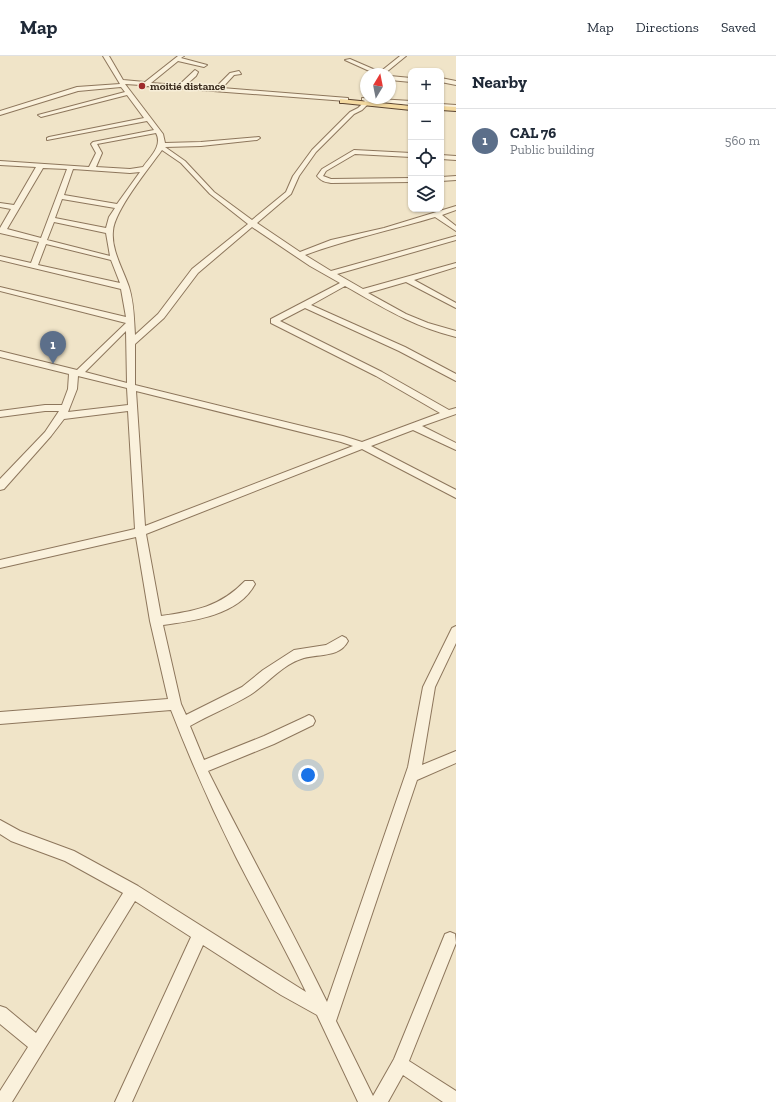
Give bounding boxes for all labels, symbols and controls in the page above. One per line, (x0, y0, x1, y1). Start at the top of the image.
text: Map (20, 16, 57, 39)
text: Map (587, 19, 614, 36)
text: Directions (636, 19, 699, 36)
text: Saved (721, 19, 756, 36)
north arrow (360, 68, 396, 104)
map controls (408, 68, 444, 212)
button: + (408, 68, 444, 104)
text: Nearby (472, 72, 527, 92)
place label: moitié distance (150, 80, 226, 93)
marker: moitié distance (137, 81, 147, 91)
button: − (408, 104, 444, 140)
text: CAL 76 (510, 124, 556, 142)
text: 1 (482, 133, 488, 148)
text: 560 m (725, 133, 760, 148)
button: locate (408, 140, 444, 176)
text: Public building (510, 142, 594, 157)
button: layers (408, 176, 444, 212)
pin: 1 (40, 331, 66, 364)
your location (298, 765, 318, 785)

